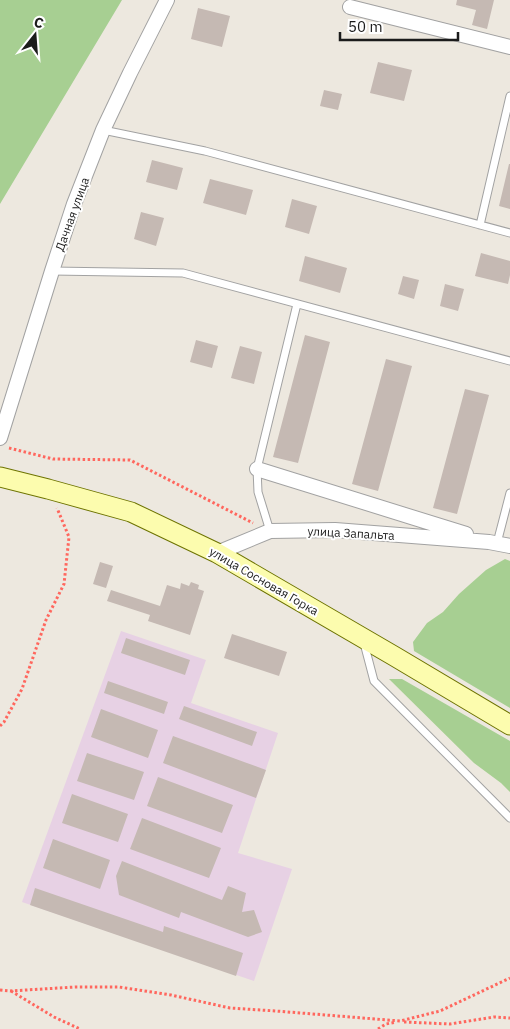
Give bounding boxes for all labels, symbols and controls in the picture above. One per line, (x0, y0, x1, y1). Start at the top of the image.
north arrow (10, 10, 60, 60)
scale bar (340, 10, 458, 42)
text: С (32, 13, 46, 33)
text: 50 m (348, 17, 383, 36)
street label: Дачная улица (52, 175, 92, 253)
street label: улица Запальта (307, 523, 396, 543)
street label: улица Сосновая Горка (207, 544, 322, 619)

